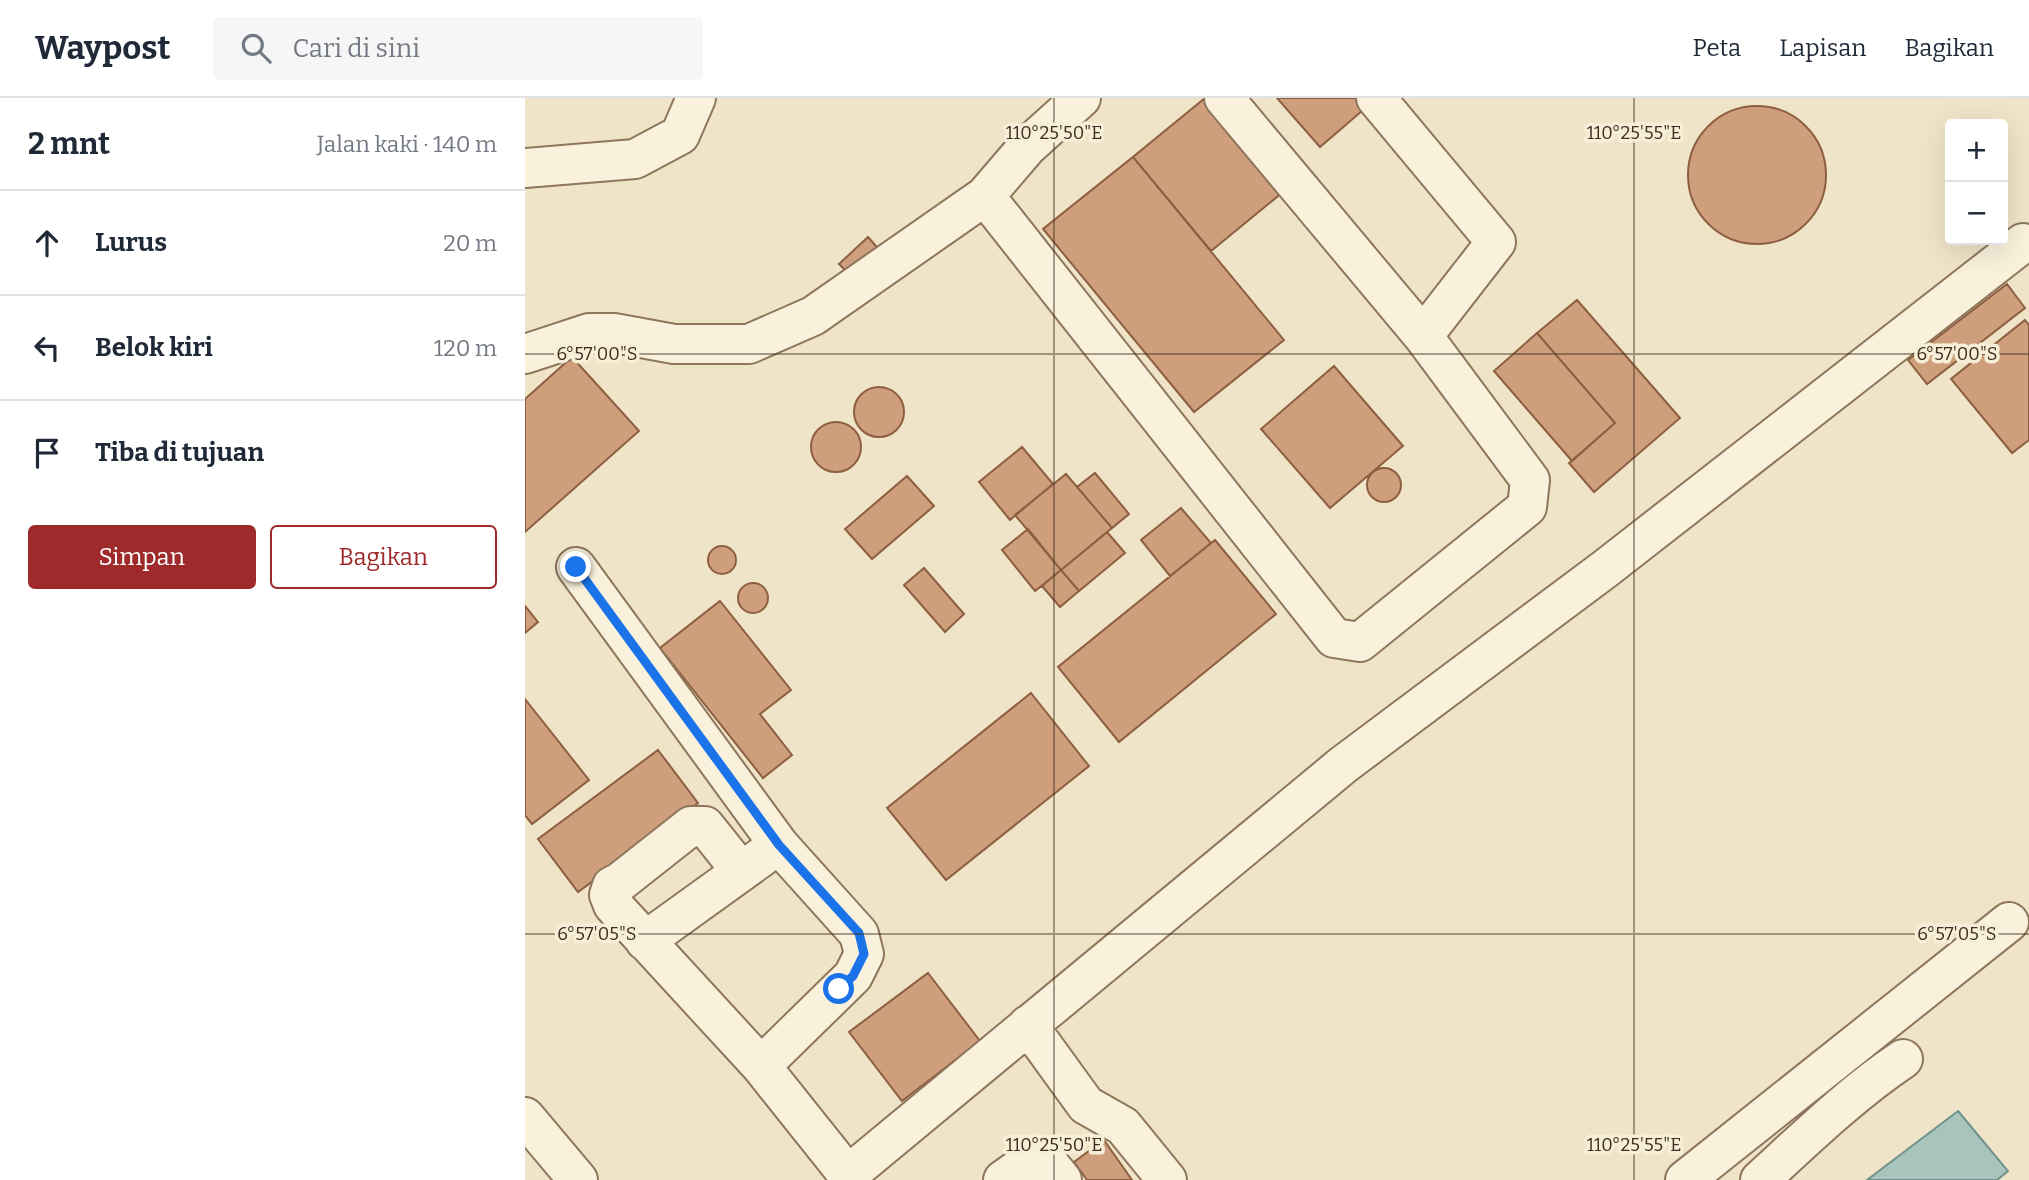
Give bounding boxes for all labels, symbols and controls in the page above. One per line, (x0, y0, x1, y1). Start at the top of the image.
search box (213, 17, 703, 80)
text: Waypost (35, 28, 171, 68)
icon: search (237, 29, 275, 67)
text: Cari di sini (293, 33, 420, 64)
text: Peta (1693, 34, 1741, 62)
text: Lapisan (1779, 34, 1866, 62)
text: Bagikan (1904, 34, 1994, 62)
map controls (1945, 119, 2008, 245)
button: + (1945, 119, 2008, 182)
text: 110°25'50"E (1006, 122, 1102, 144)
text: 110°25'55"E (1587, 122, 1681, 144)
text: 2 mnt (28, 126, 110, 162)
text: Jalan kaki · 140 m (317, 130, 497, 158)
button: − (1945, 182, 2008, 245)
icon: ahead (28, 224, 66, 262)
text: Lurus (95, 227, 167, 258)
text: 20 m (443, 229, 497, 257)
icon: left (28, 329, 66, 367)
text: Belok kiri (95, 332, 213, 363)
text: 120 m (434, 334, 497, 362)
text: 6°57'00"S (556, 343, 638, 365)
text: 6°57'00"S (1916, 343, 1998, 365)
icon: arrive (28, 434, 66, 472)
text: Tiba di tujuan (95, 437, 264, 468)
button: Simpan (28, 525, 256, 589)
button: Bagikan (270, 525, 497, 589)
route end (560, 551, 591, 582)
text: 6°57'05"S (557, 923, 637, 945)
text: 6°57'05"S (1917, 923, 1997, 945)
route start (823, 973, 854, 1004)
text: 110°25'50"E (1006, 1134, 1102, 1156)
text: 110°25'55"E (1587, 1134, 1681, 1156)

